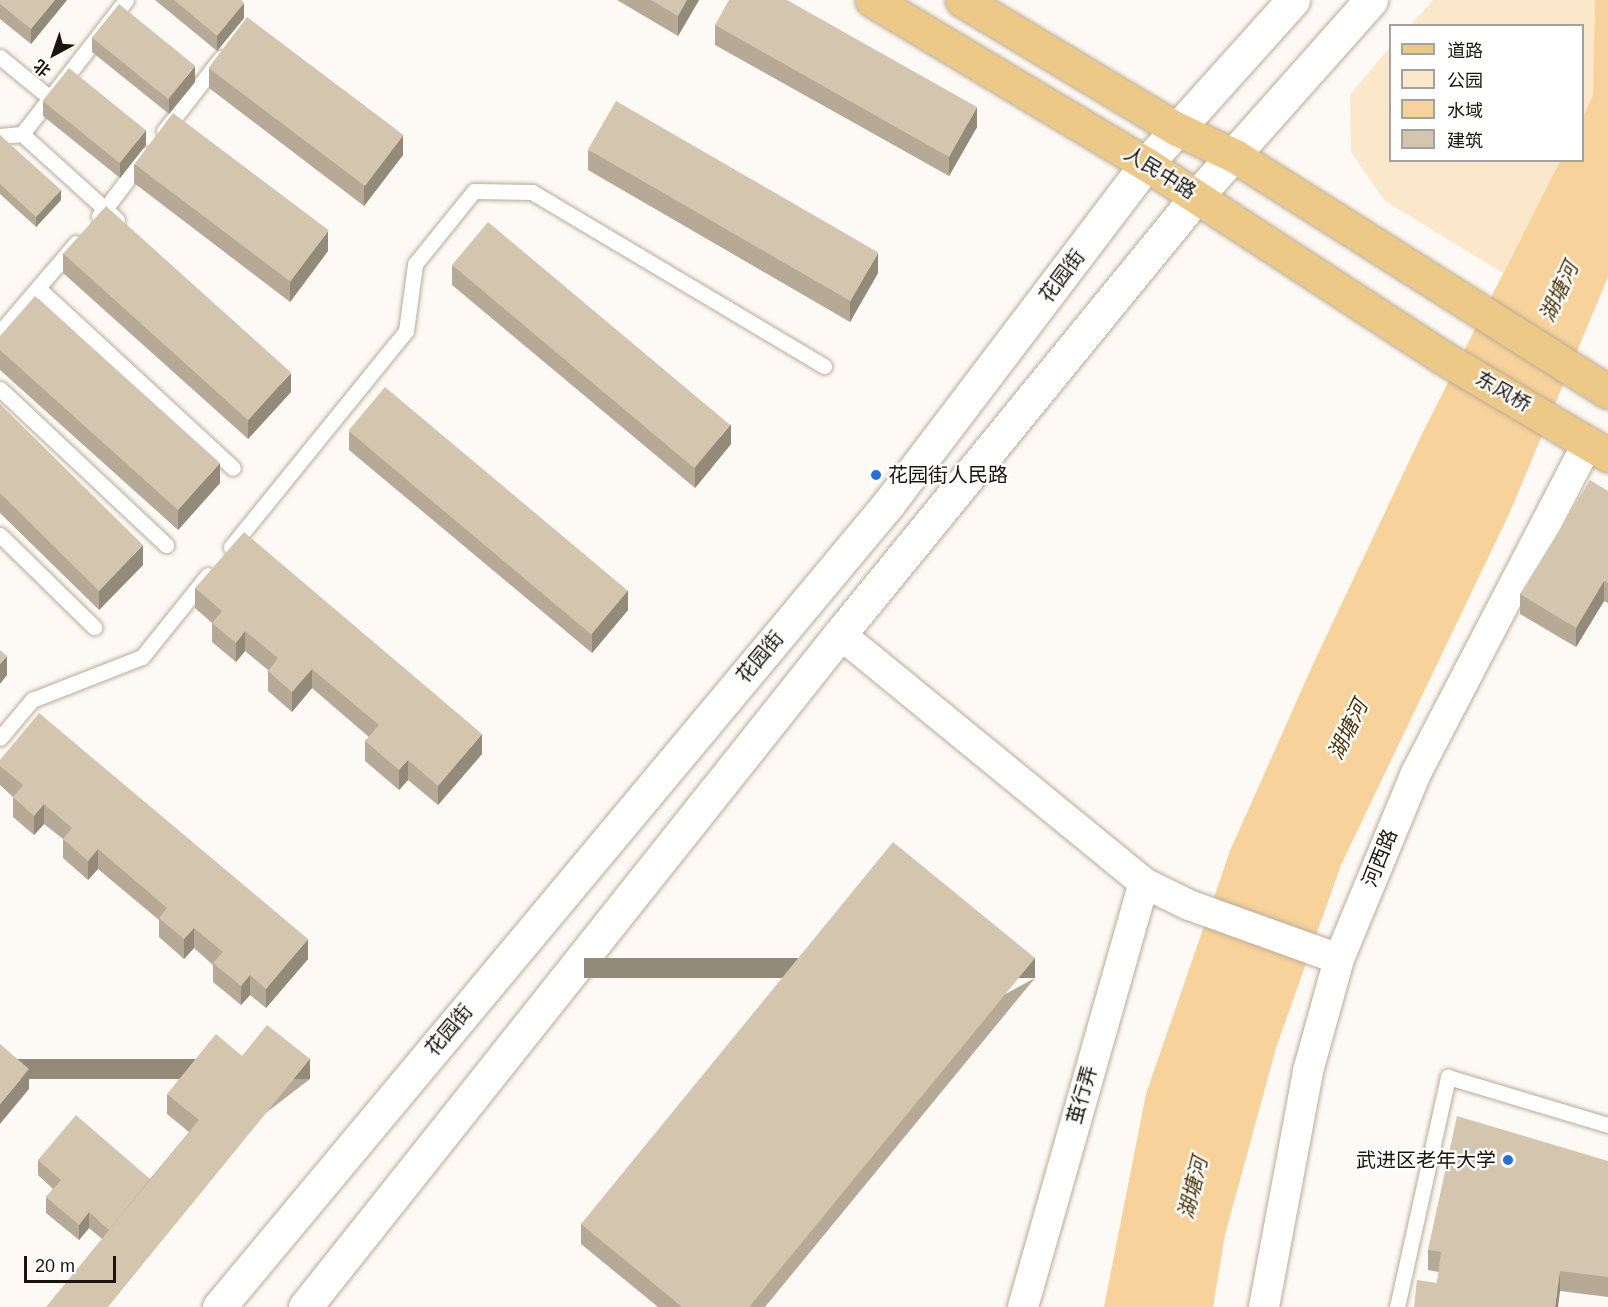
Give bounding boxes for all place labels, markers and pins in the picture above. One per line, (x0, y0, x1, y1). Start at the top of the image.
place label: 花园街人民路 (888, 463, 1008, 487)
marker: 花园街人民路 (869, 468, 883, 482)
place label: 武进区老年大学 (1356, 1148, 1496, 1172)
marker: 武进区老年大学 (1501, 1153, 1515, 1167)

